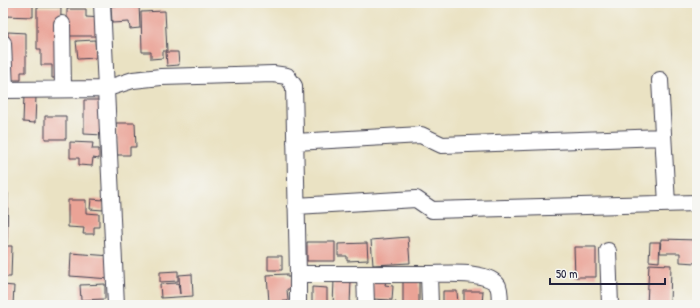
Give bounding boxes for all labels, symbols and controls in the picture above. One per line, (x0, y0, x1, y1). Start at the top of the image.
scale bar (550, 260, 665, 286)
text: 50 m (556, 265, 577, 282)

